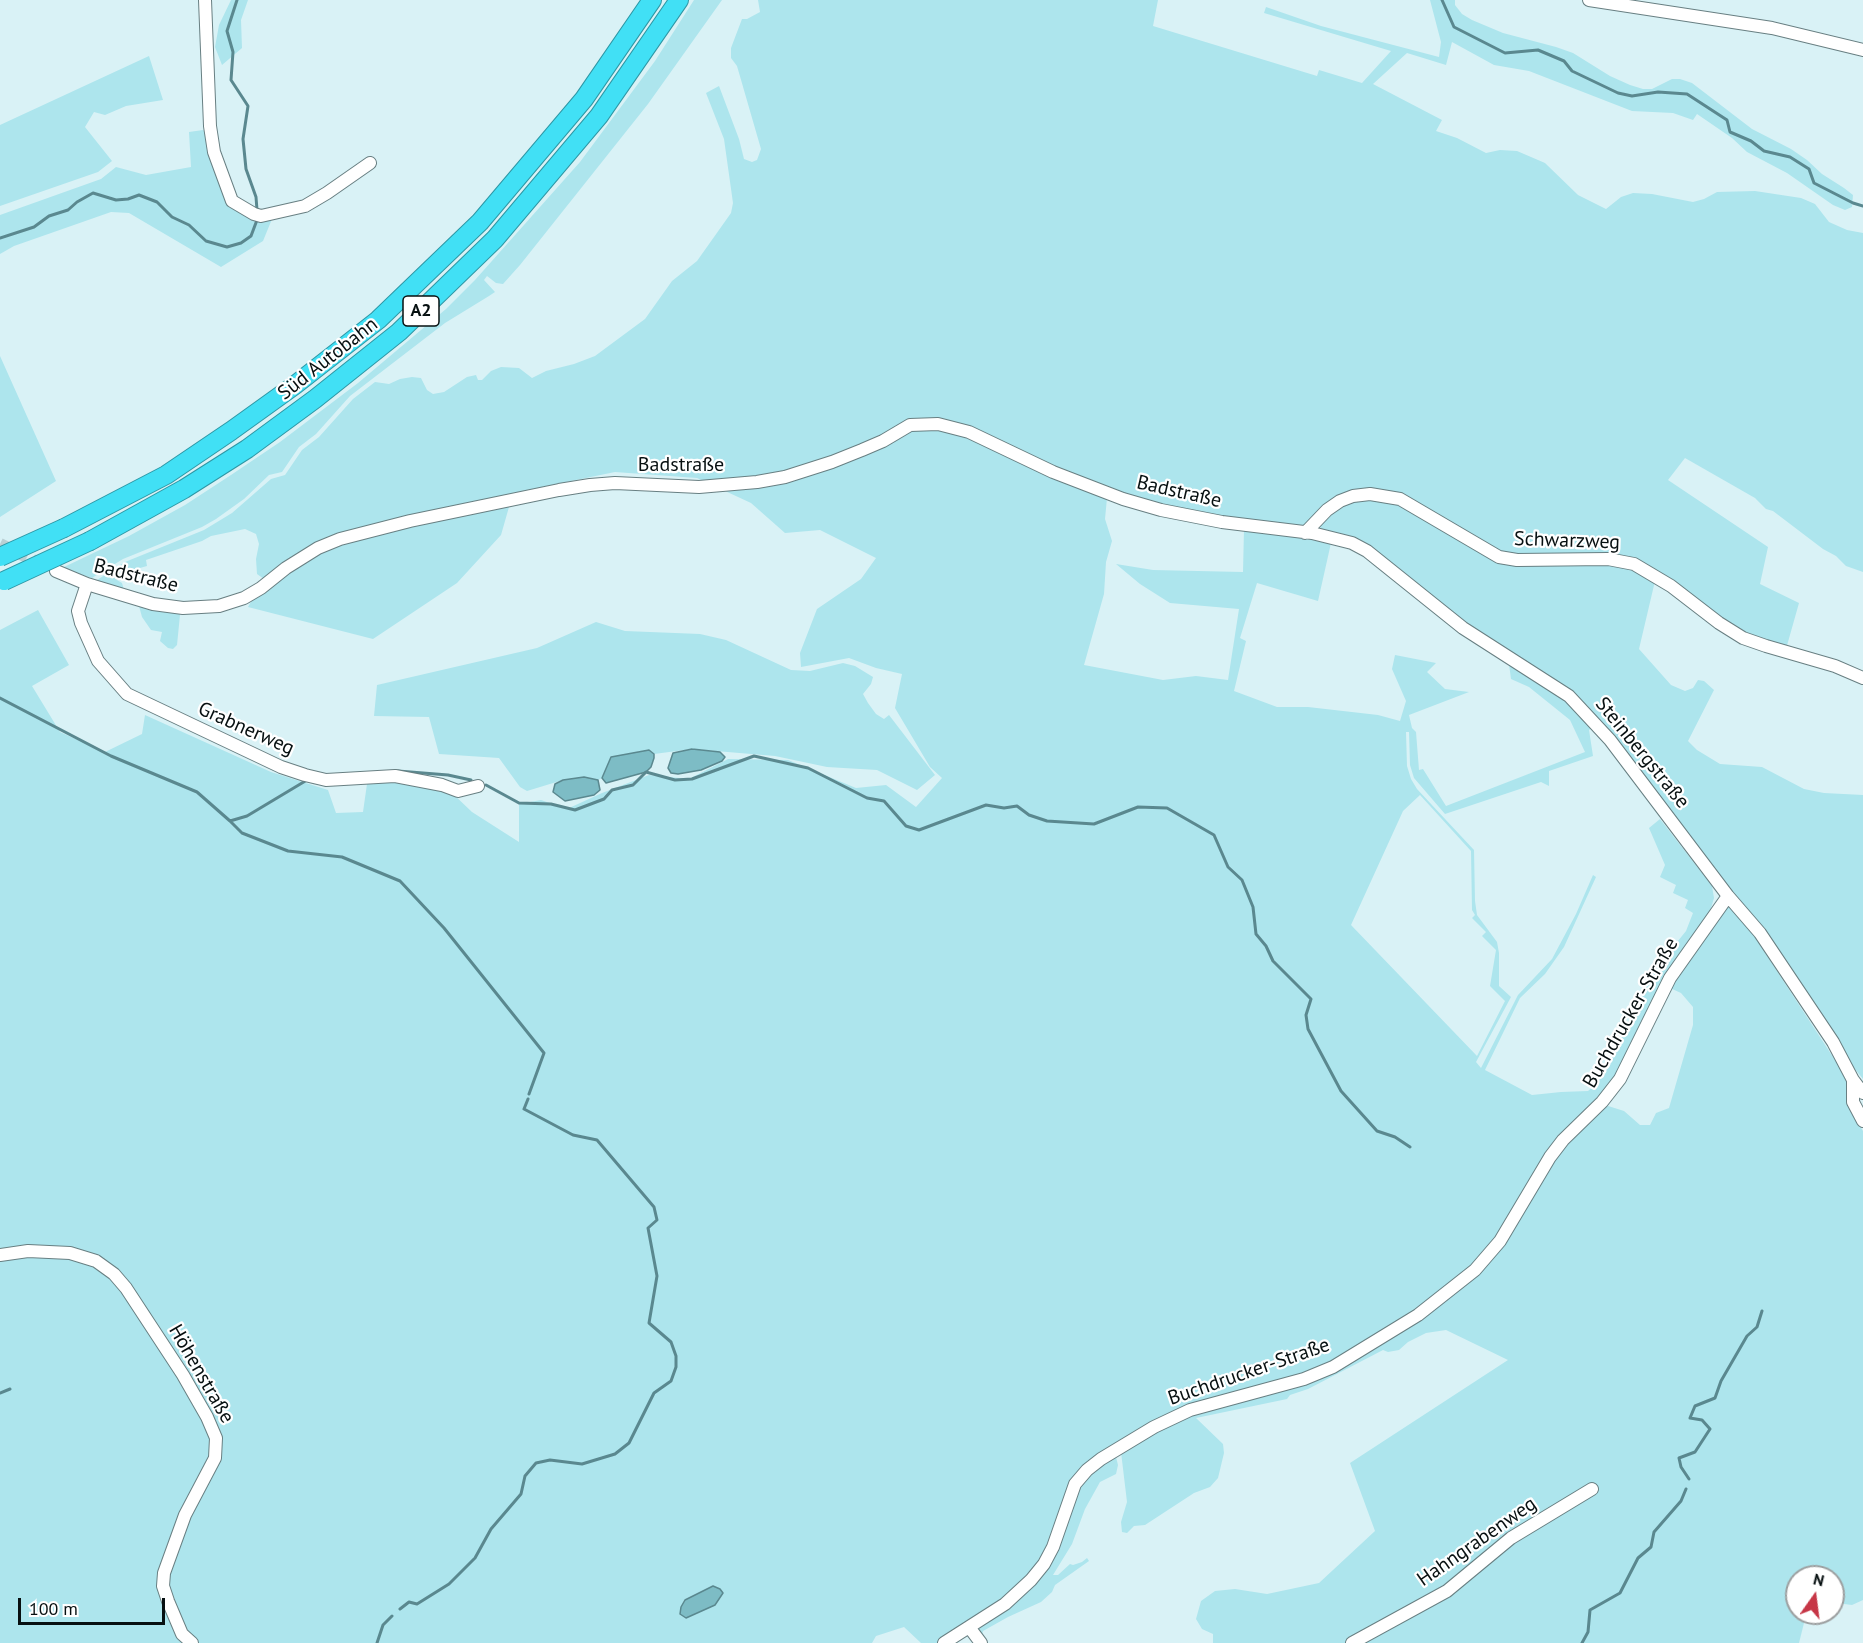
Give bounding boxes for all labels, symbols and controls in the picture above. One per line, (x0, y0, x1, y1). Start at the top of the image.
road number: A2 (403, 296, 439, 326)
street label: Süd Autobahn (273, 313, 383, 405)
street label: Badstraße (638, 453, 724, 477)
street label: Badstraße (1134, 471, 1224, 513)
street label: Schwarzweg (1514, 527, 1620, 555)
street label: Badstraße (91, 554, 181, 598)
street label: Steinbergstraße (1590, 693, 1694, 813)
street label: Grabnerweg (194, 697, 298, 761)
street label: Buchdrucker-Straße (1578, 934, 1684, 1092)
street label: Höhenstraße (163, 1320, 239, 1428)
street label: Buchdrucker-Straße (1165, 1333, 1333, 1411)
street label: Hahngrabenweg (1413, 1492, 1541, 1592)
north arrow (1785, 1565, 1845, 1625)
text: N (1811, 1568, 1826, 1590)
scale bar (21, 1586, 168, 1624)
text: 100 m (29, 1597, 78, 1620)

